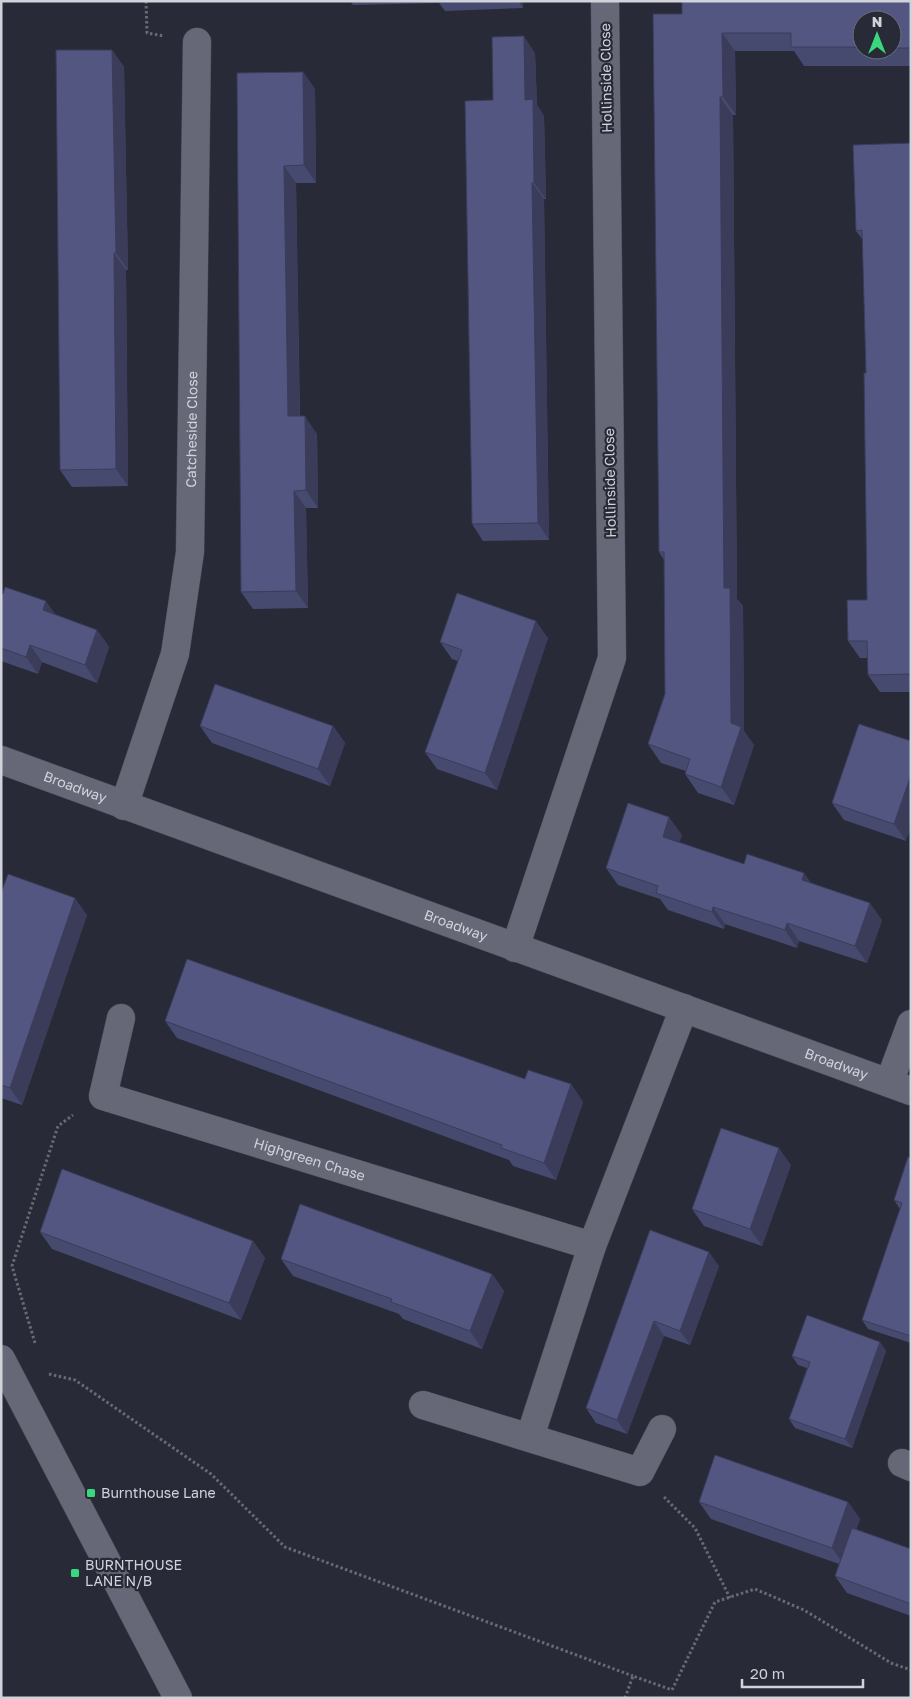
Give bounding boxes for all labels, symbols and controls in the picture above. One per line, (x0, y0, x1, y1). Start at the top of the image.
north arrow (852, 10, 902, 60)
text: N (872, 13, 882, 30)
street label: Hollinside Close (596, 23, 615, 133)
street label: Catcheside Close (182, 371, 200, 488)
street label: Hollinside Close (600, 428, 619, 538)
street label: Broadway (41, 767, 110, 806)
street label: Broadway (422, 906, 490, 944)
street label: Broadway (803, 1044, 871, 1083)
street label: Highgreen Chase (252, 1134, 367, 1184)
place label: Burnthouse Lane (101, 1484, 216, 1501)
marker: Burnthouse Lane (85, 1487, 97, 1499)
place label: BURNTHOUSE LANE N/B (85, 1556, 182, 1589)
marker: BURNTHOUSE LANE N/B (69, 1567, 81, 1579)
scale bar (742, 1656, 863, 1688)
text: 20 m (750, 1664, 785, 1682)

